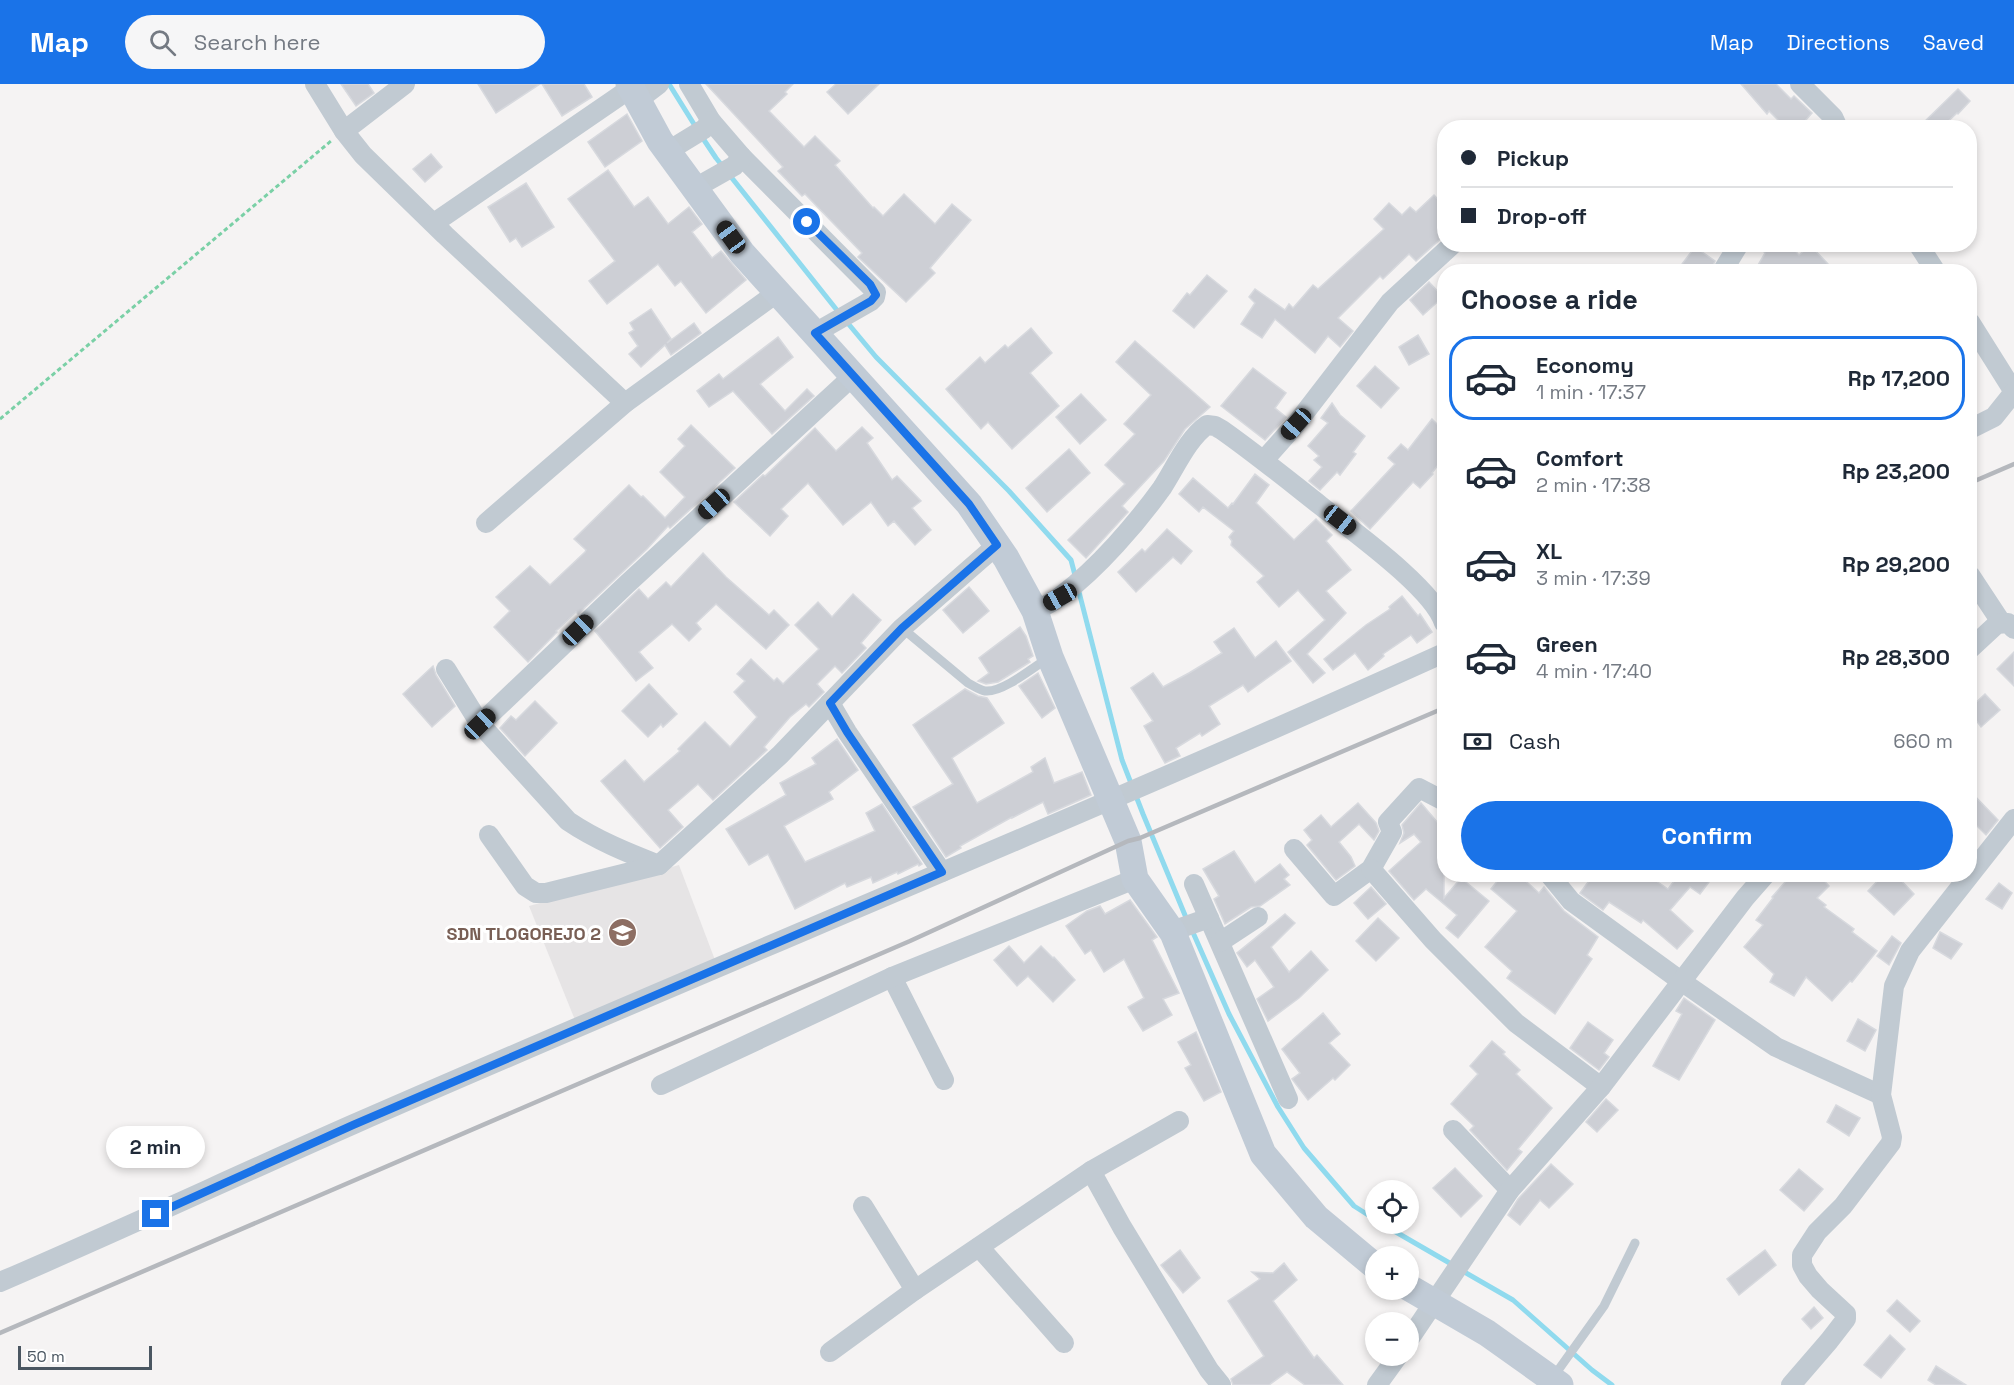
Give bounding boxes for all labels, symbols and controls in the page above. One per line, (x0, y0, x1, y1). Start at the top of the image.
search box (125, 15, 545, 69)
text: Map (30, 24, 89, 60)
icon: search (146, 26, 179, 59)
text: Search here (194, 28, 321, 56)
text: Map (1710, 29, 1754, 56)
text: Directions (1787, 29, 1890, 56)
text: Saved (1923, 29, 1984, 56)
text: Pickup (1497, 144, 1569, 172)
text: Drop-off (1497, 202, 1587, 230)
route start (793, 208, 820, 235)
car (713, 217, 749, 257)
text: Choose a ride (1461, 282, 1638, 317)
icon: car (1464, 351, 1518, 405)
text: Economy (1536, 351, 1634, 379)
text: Rp 17,200 (1848, 364, 1950, 392)
text: 1 min · 17:37 (1536, 379, 1646, 405)
car (1277, 405, 1315, 443)
icon: car (1464, 444, 1518, 498)
text: Comfort (1536, 444, 1624, 472)
text: Rp 23,200 (1842, 457, 1950, 485)
text: 2 min · 17:38 (1536, 472, 1651, 498)
car (695, 485, 733, 523)
car (1320, 502, 1360, 538)
icon: car (1464, 537, 1518, 591)
text: XL (1536, 537, 1562, 565)
text: Rp 29,200 (1842, 550, 1950, 578)
text: 3 min · 17:39 (1536, 565, 1651, 591)
car (1040, 580, 1080, 614)
car (559, 611, 597, 649)
icon: car (1464, 630, 1518, 684)
text: Green (1536, 630, 1598, 658)
text: Rp 28,300 (1842, 643, 1950, 671)
text: 4 min · 17:40 (1536, 658, 1652, 684)
car (461, 705, 499, 743)
icon: cash (1461, 725, 1494, 758)
text: Cash (1509, 727, 1561, 755)
text: 660 m (1893, 728, 1953, 754)
button: Confirm (1461, 801, 1953, 870)
school or university icon: SDN TLOGOREJO 2 (606, 917, 638, 949)
place label: SDN TLOGOREJO 2 (446, 922, 601, 945)
callout: 2 min (106, 1127, 206, 1169)
text: 2 min (130, 1134, 181, 1160)
map controls (1365, 1180, 1419, 1366)
button: locate (1365, 1180, 1419, 1234)
route end (142, 1200, 169, 1227)
button: + (1365, 1246, 1419, 1300)
button: − (1365, 1312, 1419, 1366)
scale bar (18, 1343, 152, 1370)
text: 50 m (27, 1346, 65, 1367)

